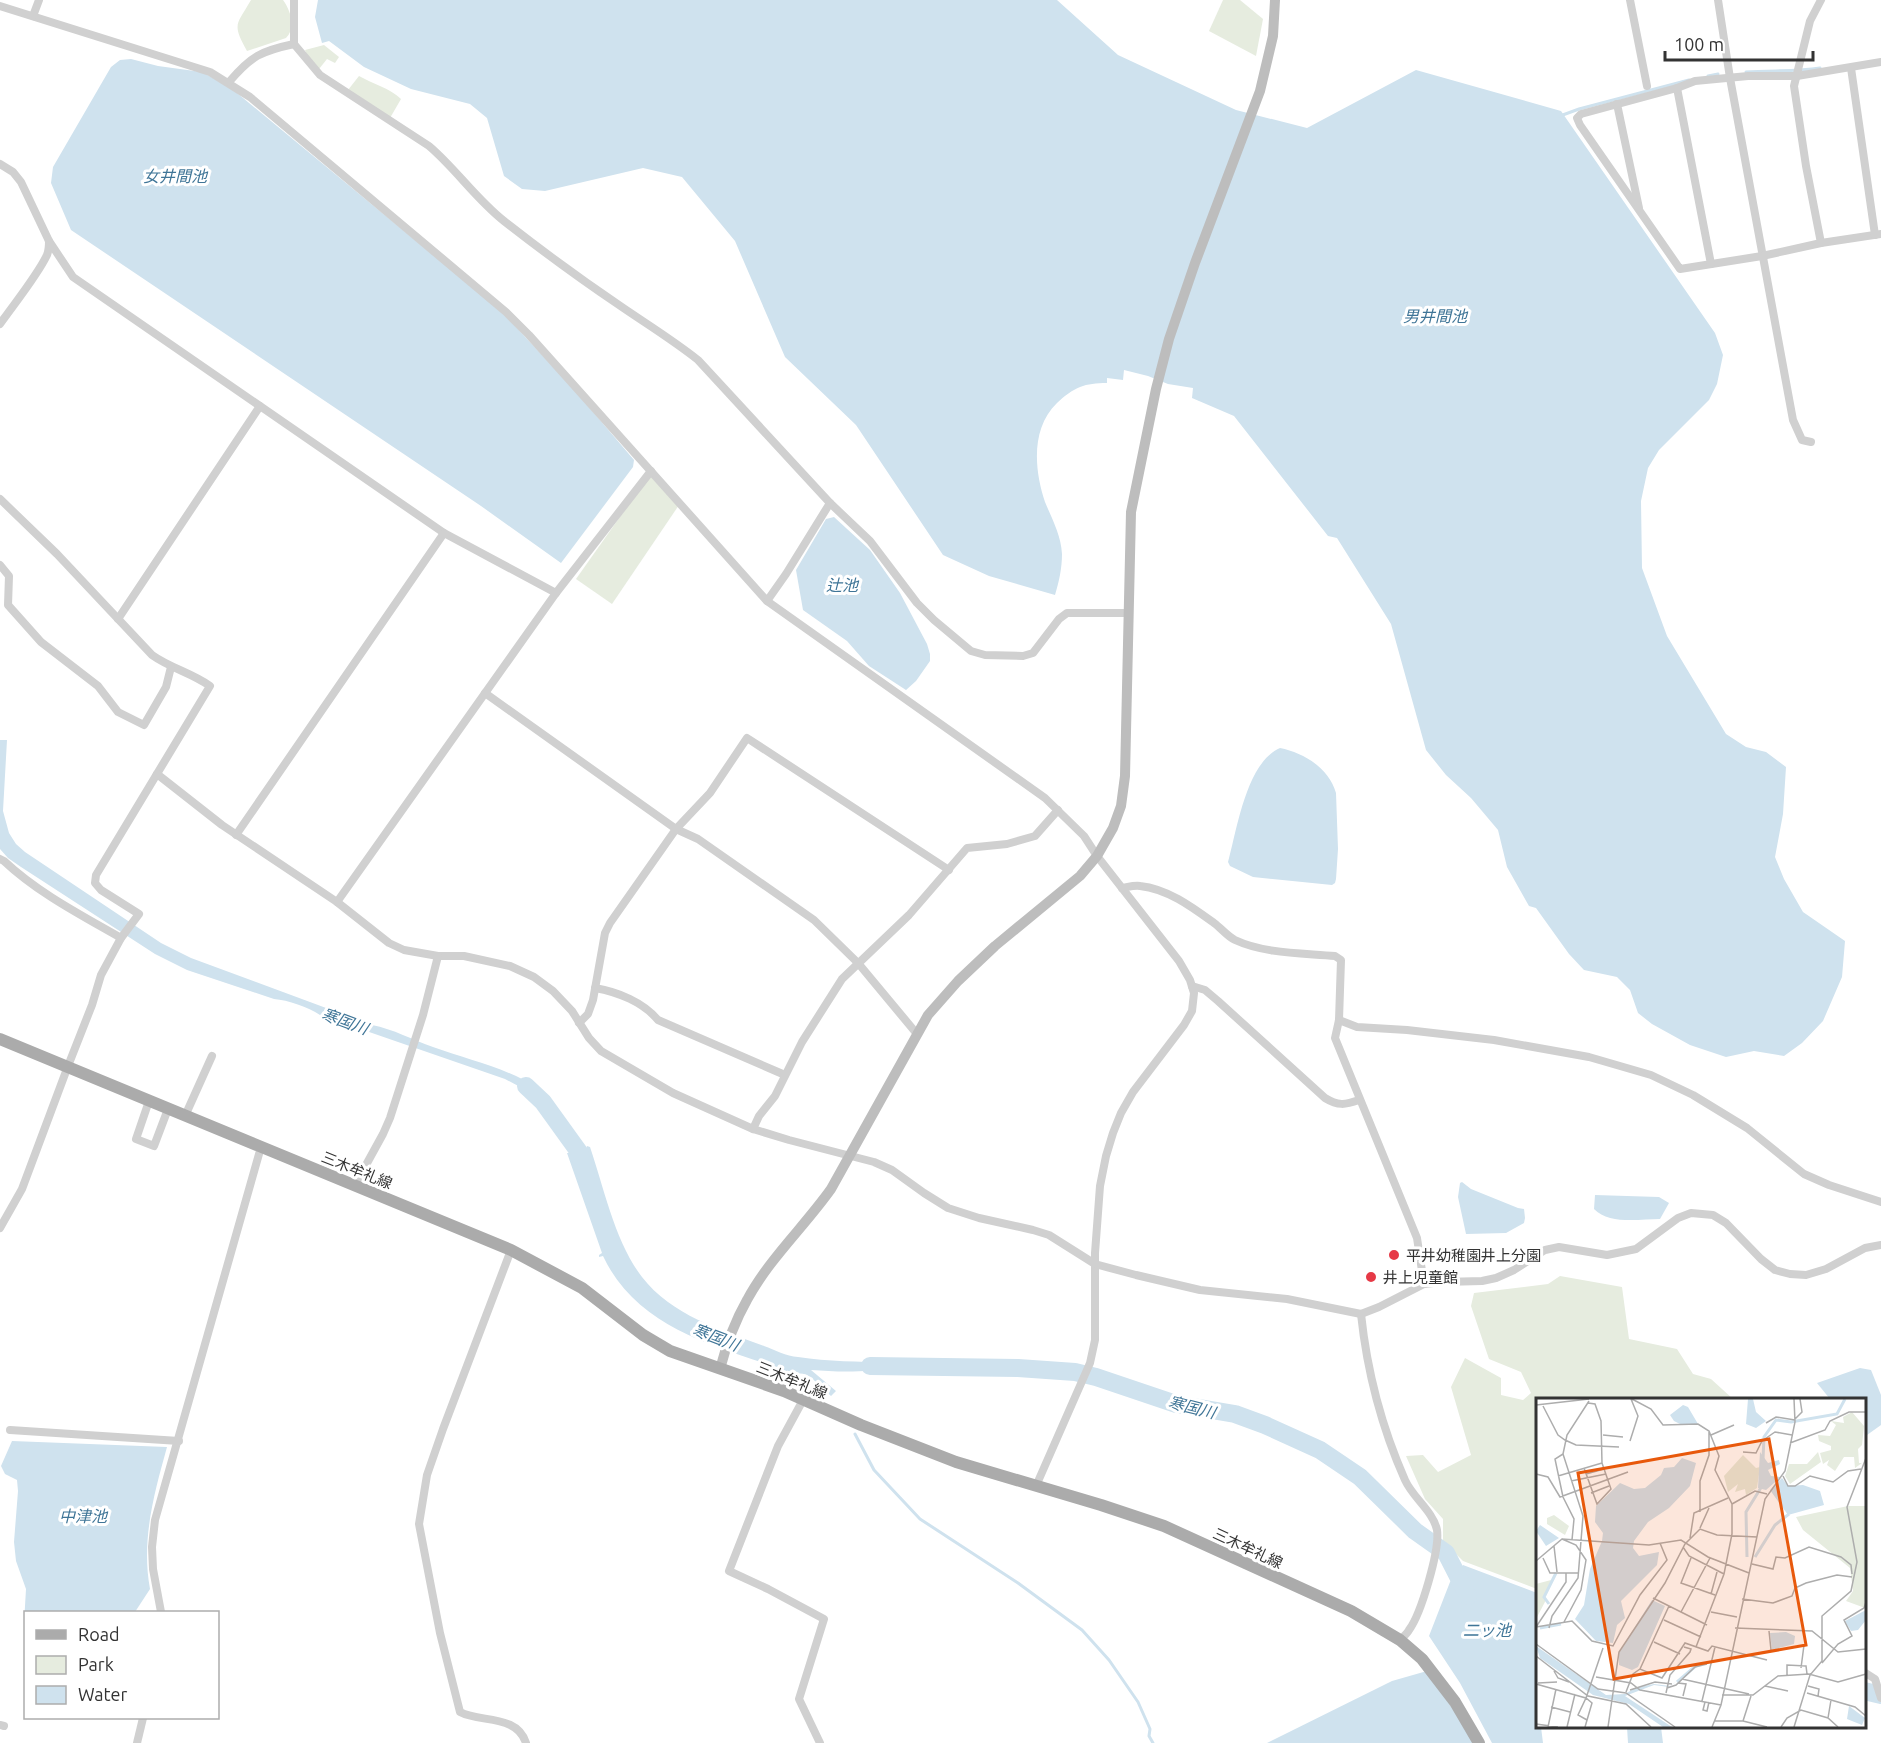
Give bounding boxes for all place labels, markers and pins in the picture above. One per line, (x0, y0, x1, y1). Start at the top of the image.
place label: 平井幼稚園井上分園 (1406, 1247, 1541, 1264)
marker: 平井幼稚園井上分園 (1387, 1248, 1401, 1262)
place label: 井上児童館 (1383, 1269, 1458, 1286)
marker: 井上児童館 (1364, 1270, 1378, 1284)

